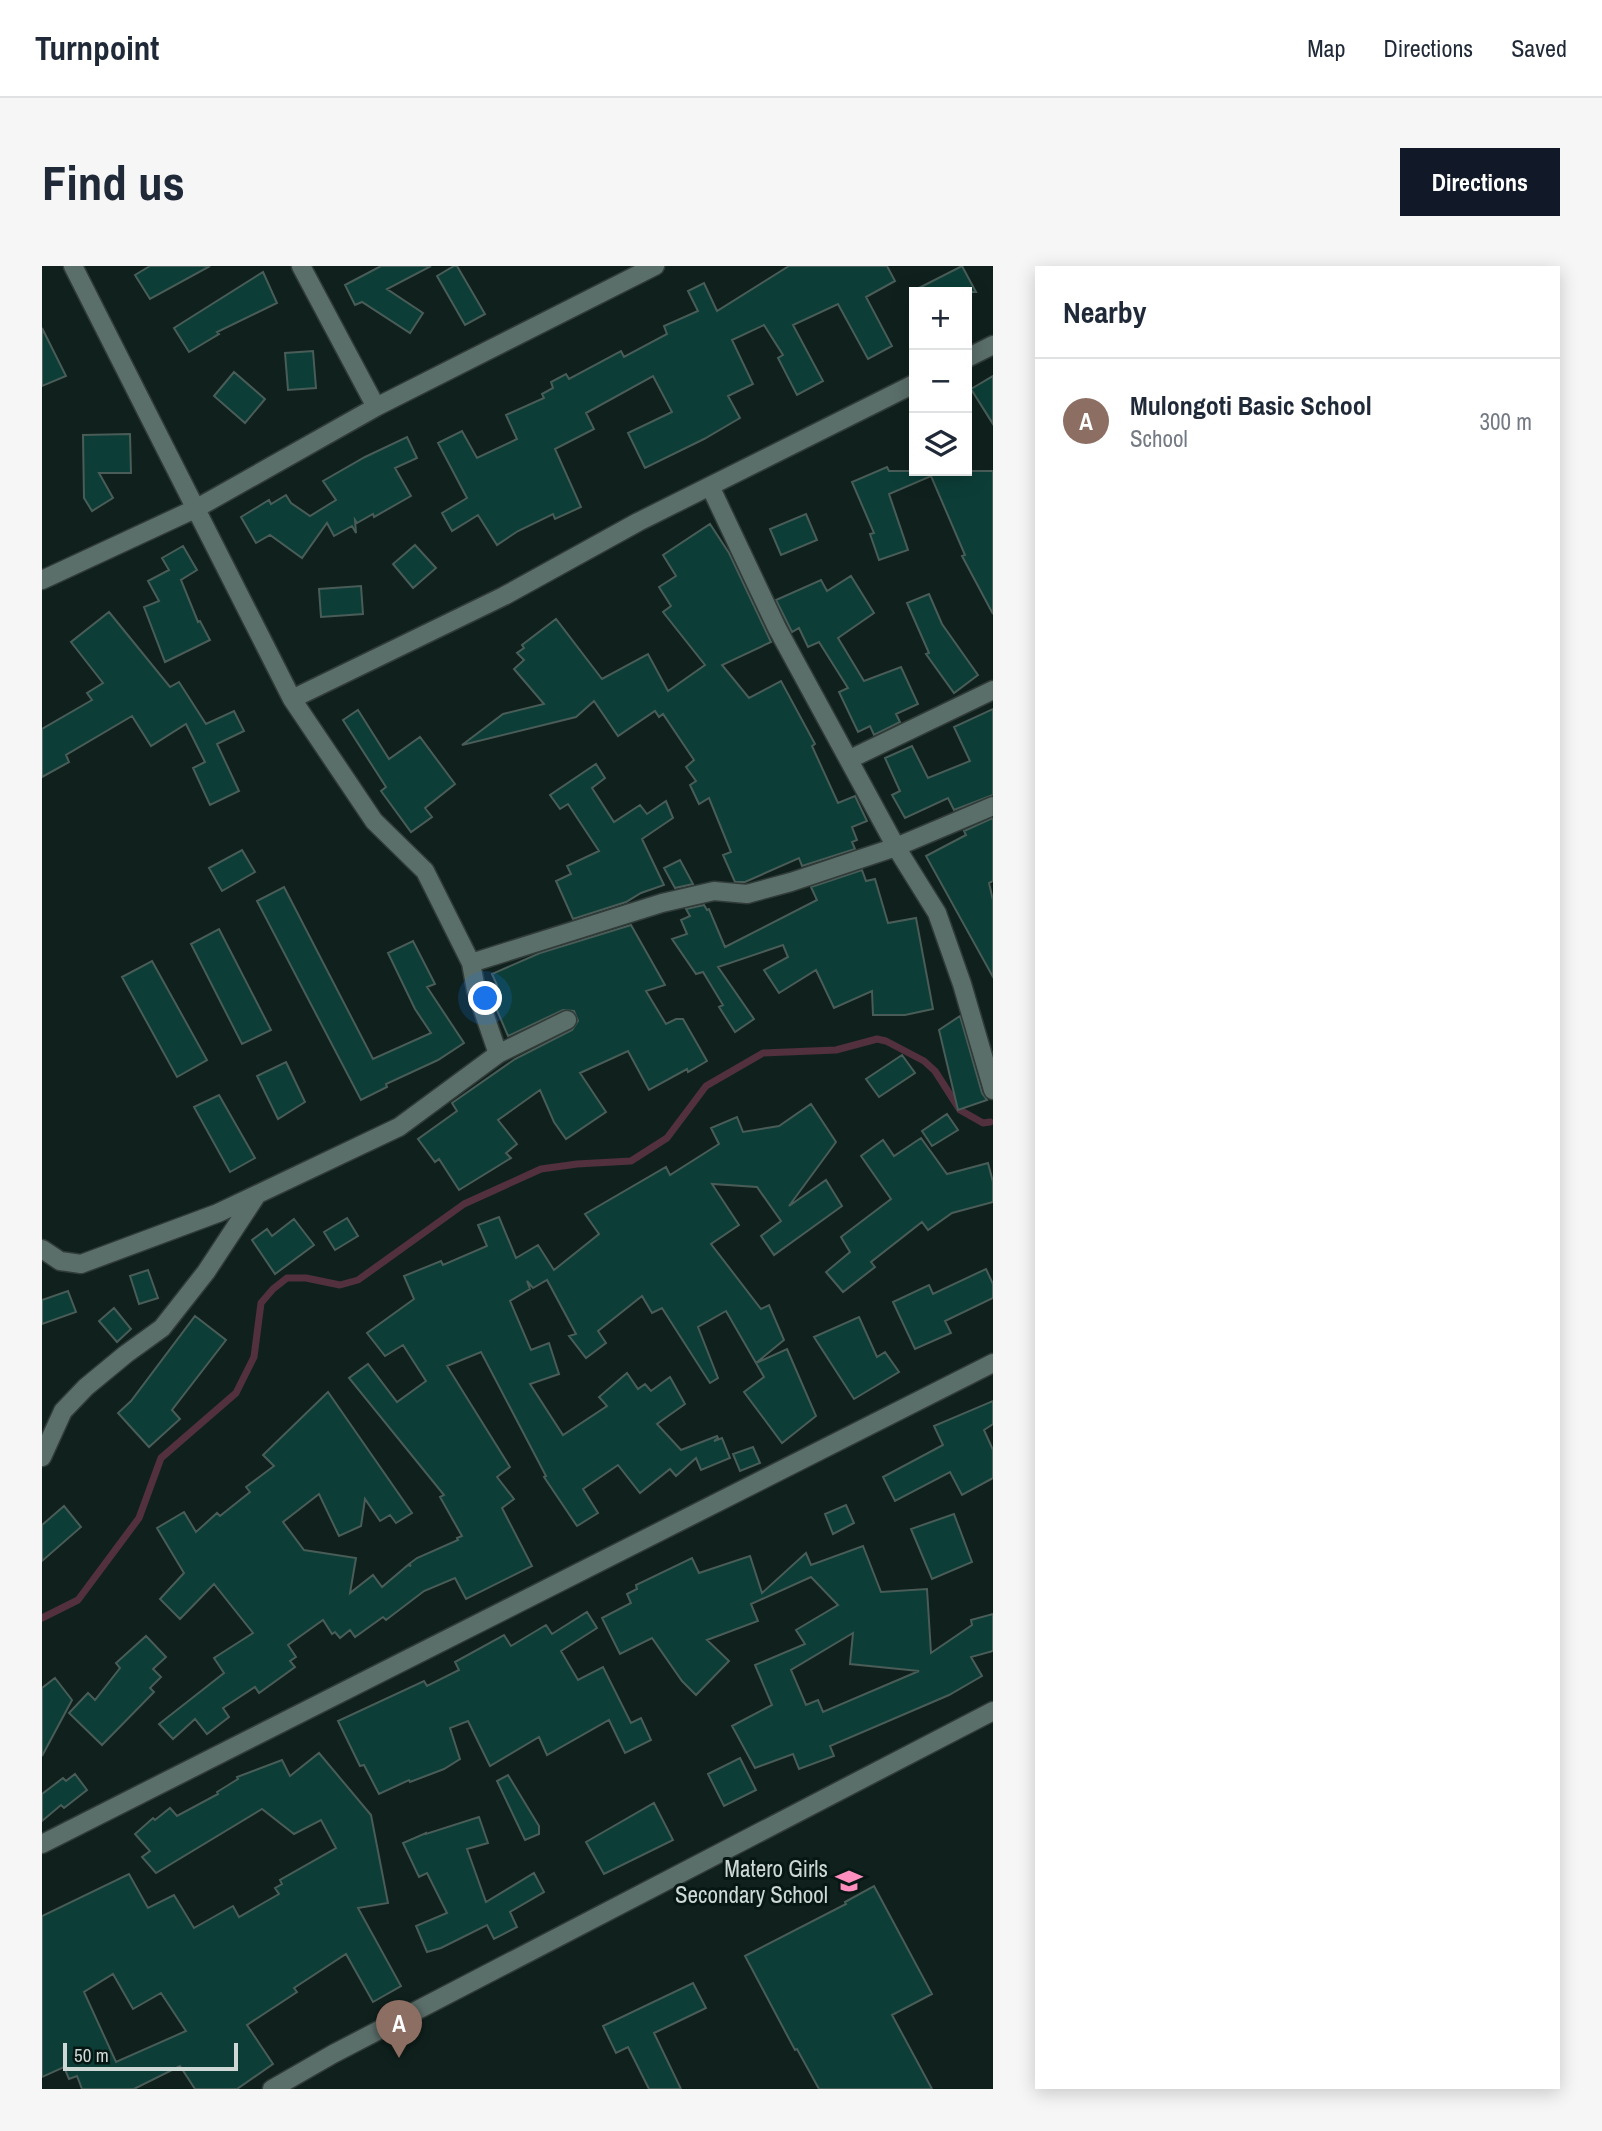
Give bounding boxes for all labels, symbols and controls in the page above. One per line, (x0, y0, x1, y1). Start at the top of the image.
text: Turnpoint (35, 26, 159, 70)
text: Map (1307, 32, 1345, 64)
text: Directions (1383, 32, 1473, 64)
text: Saved (1511, 32, 1567, 64)
button: Directions (1400, 148, 1560, 216)
text: Find us (42, 149, 185, 215)
map controls (909, 287, 972, 476)
button: + (909, 287, 972, 350)
text: Nearby (1063, 292, 1146, 332)
button: − (909, 350, 972, 413)
text: Mulongoti Basic School (1130, 388, 1372, 423)
text: A (1079, 406, 1093, 437)
text: 300 m (1480, 406, 1532, 437)
button: layers (909, 413, 972, 476)
text: School (1130, 423, 1188, 454)
your location (468, 981, 502, 1015)
place label: Matero Girls Secondary School (675, 1853, 828, 1910)
school or university icon: Matero Girls Secondary School (834, 1866, 864, 1896)
pin: A (376, 2000, 422, 2058)
scale bar (63, 2040, 238, 2072)
text: 50 m (74, 2042, 109, 2068)

